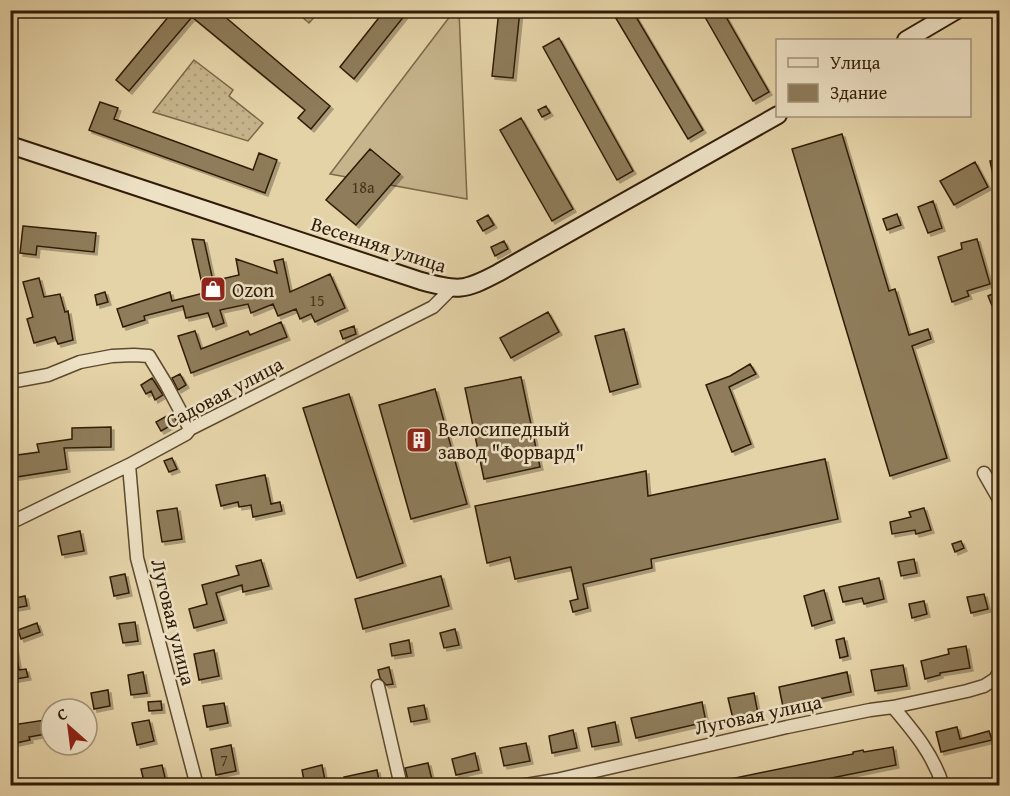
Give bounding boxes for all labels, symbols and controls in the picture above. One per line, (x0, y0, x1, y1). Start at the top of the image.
legend (776, 39, 971, 117)
text: Улица (830, 49, 881, 76)
text: Здание (830, 79, 887, 106)
house number: 18а (351, 175, 375, 199)
street label: Весенняя улица (308, 208, 451, 280)
shop icon: Ozon (198, 274, 228, 304)
place label: Ozon (232, 275, 274, 304)
house number: 15 (309, 288, 325, 312)
street label: Садовая улица (160, 349, 288, 435)
place label: Велосипедный завод "Форвард" (438, 414, 584, 466)
building icon: Велосипедный завод "Форвард" (404, 425, 434, 455)
street label: Луговая улица (144, 556, 204, 689)
street label: Луговая улица (692, 686, 825, 742)
north arrow (39, 697, 99, 757)
text: С (52, 701, 72, 726)
house number: 7 (220, 748, 228, 772)

